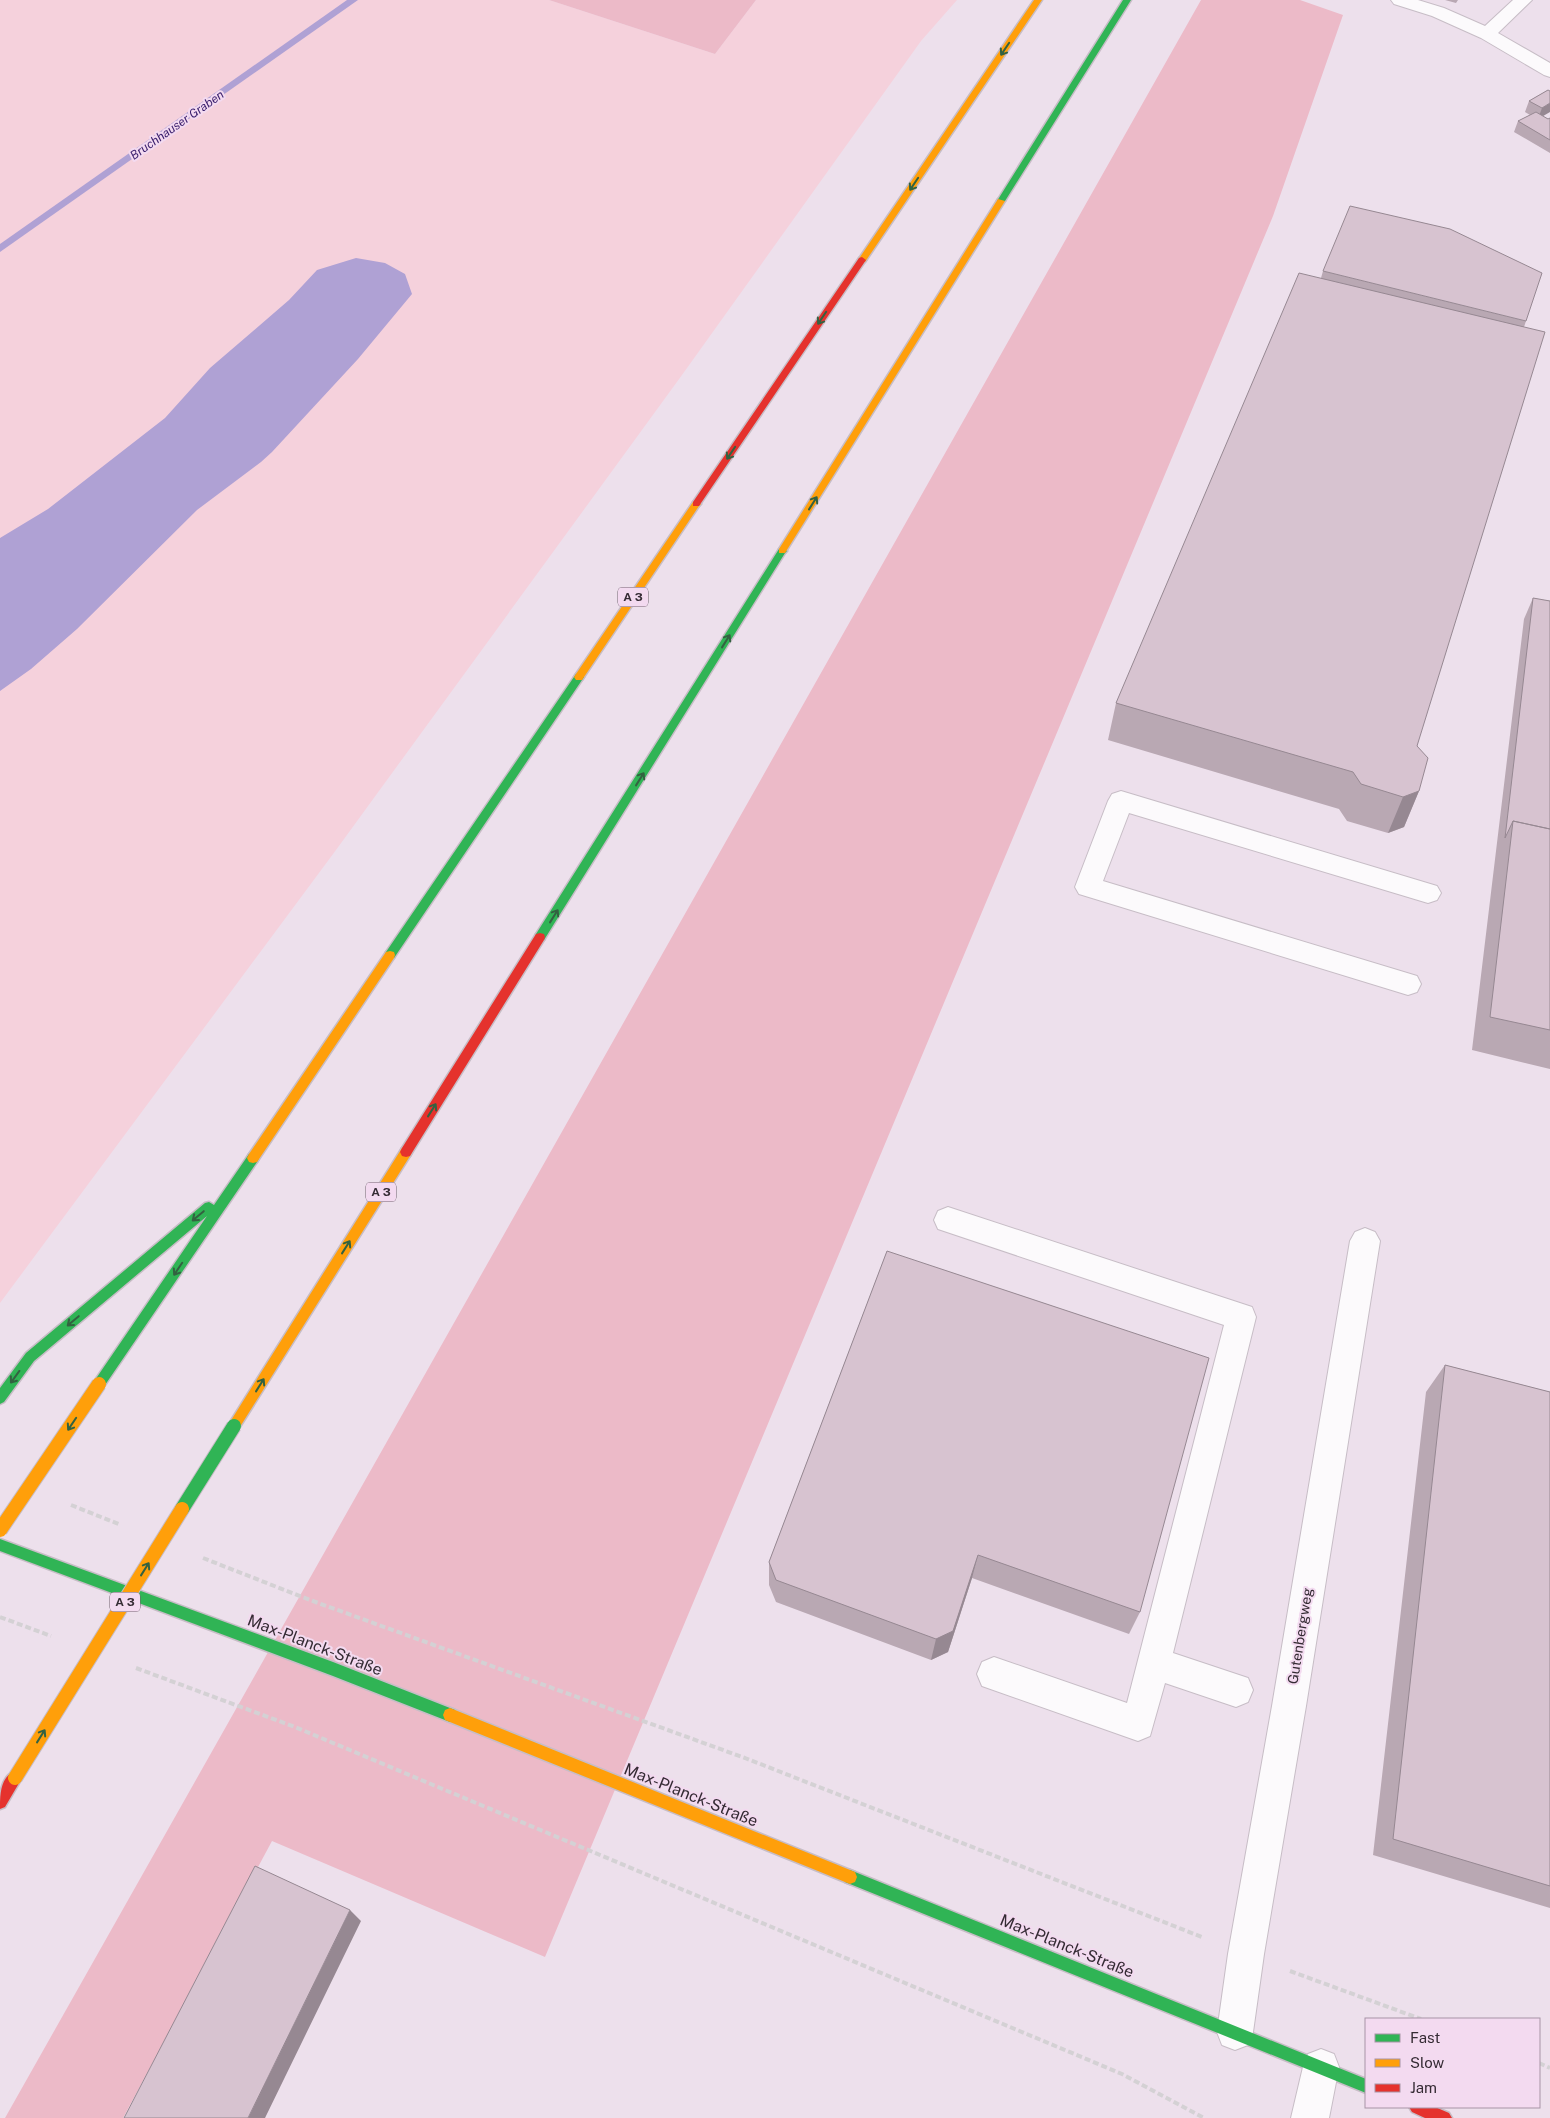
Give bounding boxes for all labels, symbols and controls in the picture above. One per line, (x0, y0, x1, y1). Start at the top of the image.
one-way arrow (1000, 42, 1010, 56)
water label: Bruchhauser Graben (127, 87, 227, 163)
one-way arrow (908, 176, 918, 190)
one-way arrow (817, 311, 827, 325)
one-way arrow (726, 445, 736, 459)
one-way arrow (808, 497, 818, 511)
road number: A 3 (618, 588, 648, 606)
one-way arrow (721, 634, 732, 648)
one-way arrow (635, 772, 645, 786)
one-way arrow (549, 910, 559, 924)
one-way arrow (428, 1103, 438, 1117)
road number: A 3 (366, 1182, 396, 1202)
one-way arrow (191, 1211, 204, 1222)
one-way arrow (341, 1241, 351, 1255)
one-way arrow (173, 1261, 183, 1275)
one-way arrow (67, 1315, 80, 1326)
one-way arrow (10, 1370, 20, 1384)
one-way arrow (255, 1379, 265, 1393)
one-way arrow (67, 1417, 77, 1431)
one-way arrow (141, 1562, 151, 1576)
street label: Gutenbergweg (1284, 1586, 1316, 1685)
road number: A 3 (110, 1592, 140, 1611)
street label: Max-Planck-Straße (245, 1611, 385, 1679)
one-way arrow (37, 1730, 47, 1744)
street label: Max-Planck-Straße (621, 1759, 761, 1831)
street label: Max-Planck-Straße (997, 1910, 1137, 1982)
legend (1365, 2018, 1540, 2108)
text: Fast (1410, 2029, 1440, 2046)
text: Slow (1410, 2054, 1445, 2071)
text: Jam (1410, 2079, 1437, 2096)

